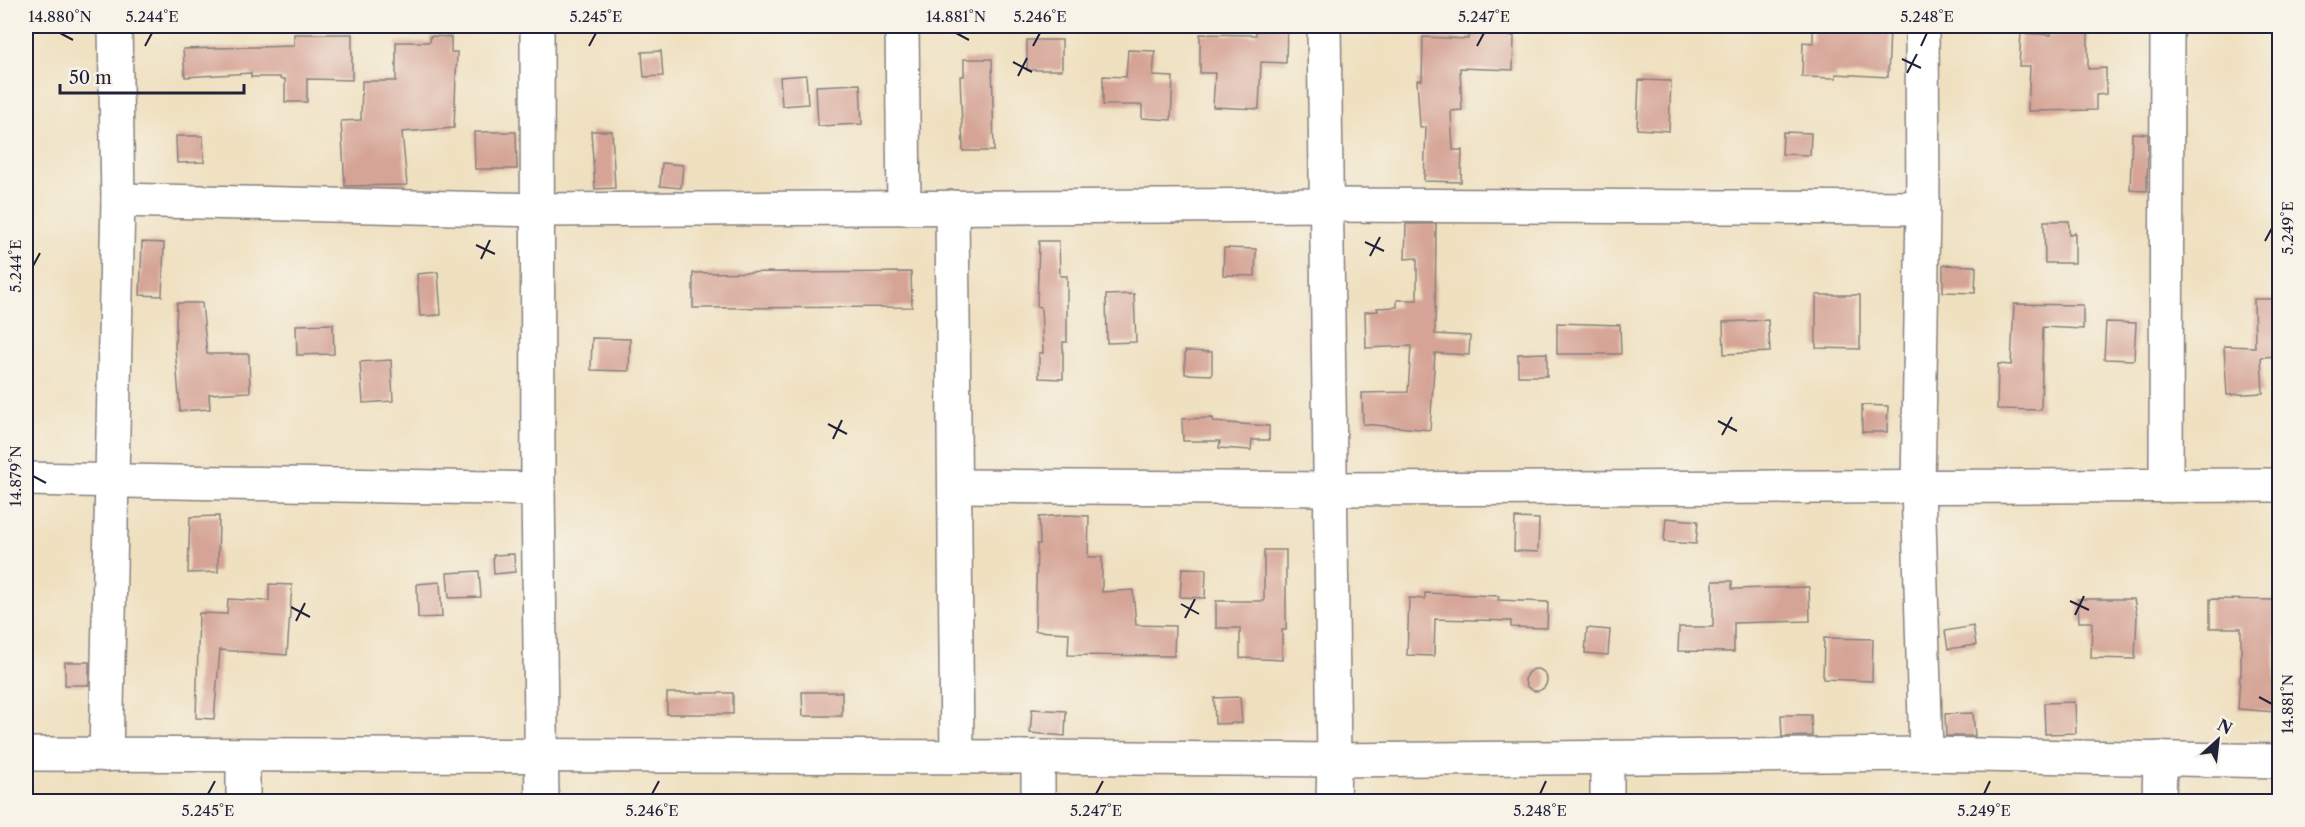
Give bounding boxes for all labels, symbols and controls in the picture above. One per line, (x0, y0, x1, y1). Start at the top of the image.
text: 14.880°N (28, 7, 92, 26)
text: 5.244°E (125, 7, 179, 26)
text: 5.245°E (570, 7, 622, 26)
text: 14.881°N (926, 7, 986, 26)
text: 5.246°E (1013, 7, 1067, 26)
text: 5.247°E (1458, 7, 1510, 26)
text: 5.248°E (1900, 7, 1954, 26)
scale bar (60, 57, 244, 95)
text: 50 m (69, 67, 112, 89)
text: 5.249°E (2278, 201, 2297, 255)
text: 5.244°E (6, 239, 25, 293)
text: 14.879°N (6, 445, 25, 507)
text: 14.881°N (2278, 674, 2297, 734)
north arrow (2188, 710, 2248, 770)
text: N (2214, 715, 2236, 739)
text: 5.245°E (182, 801, 234, 820)
text: 5.246°E (625, 801, 679, 820)
text: 5.247°E (1070, 801, 1122, 820)
text: 5.248°E (1513, 801, 1567, 820)
text: 5.249°E (1957, 801, 2011, 820)

